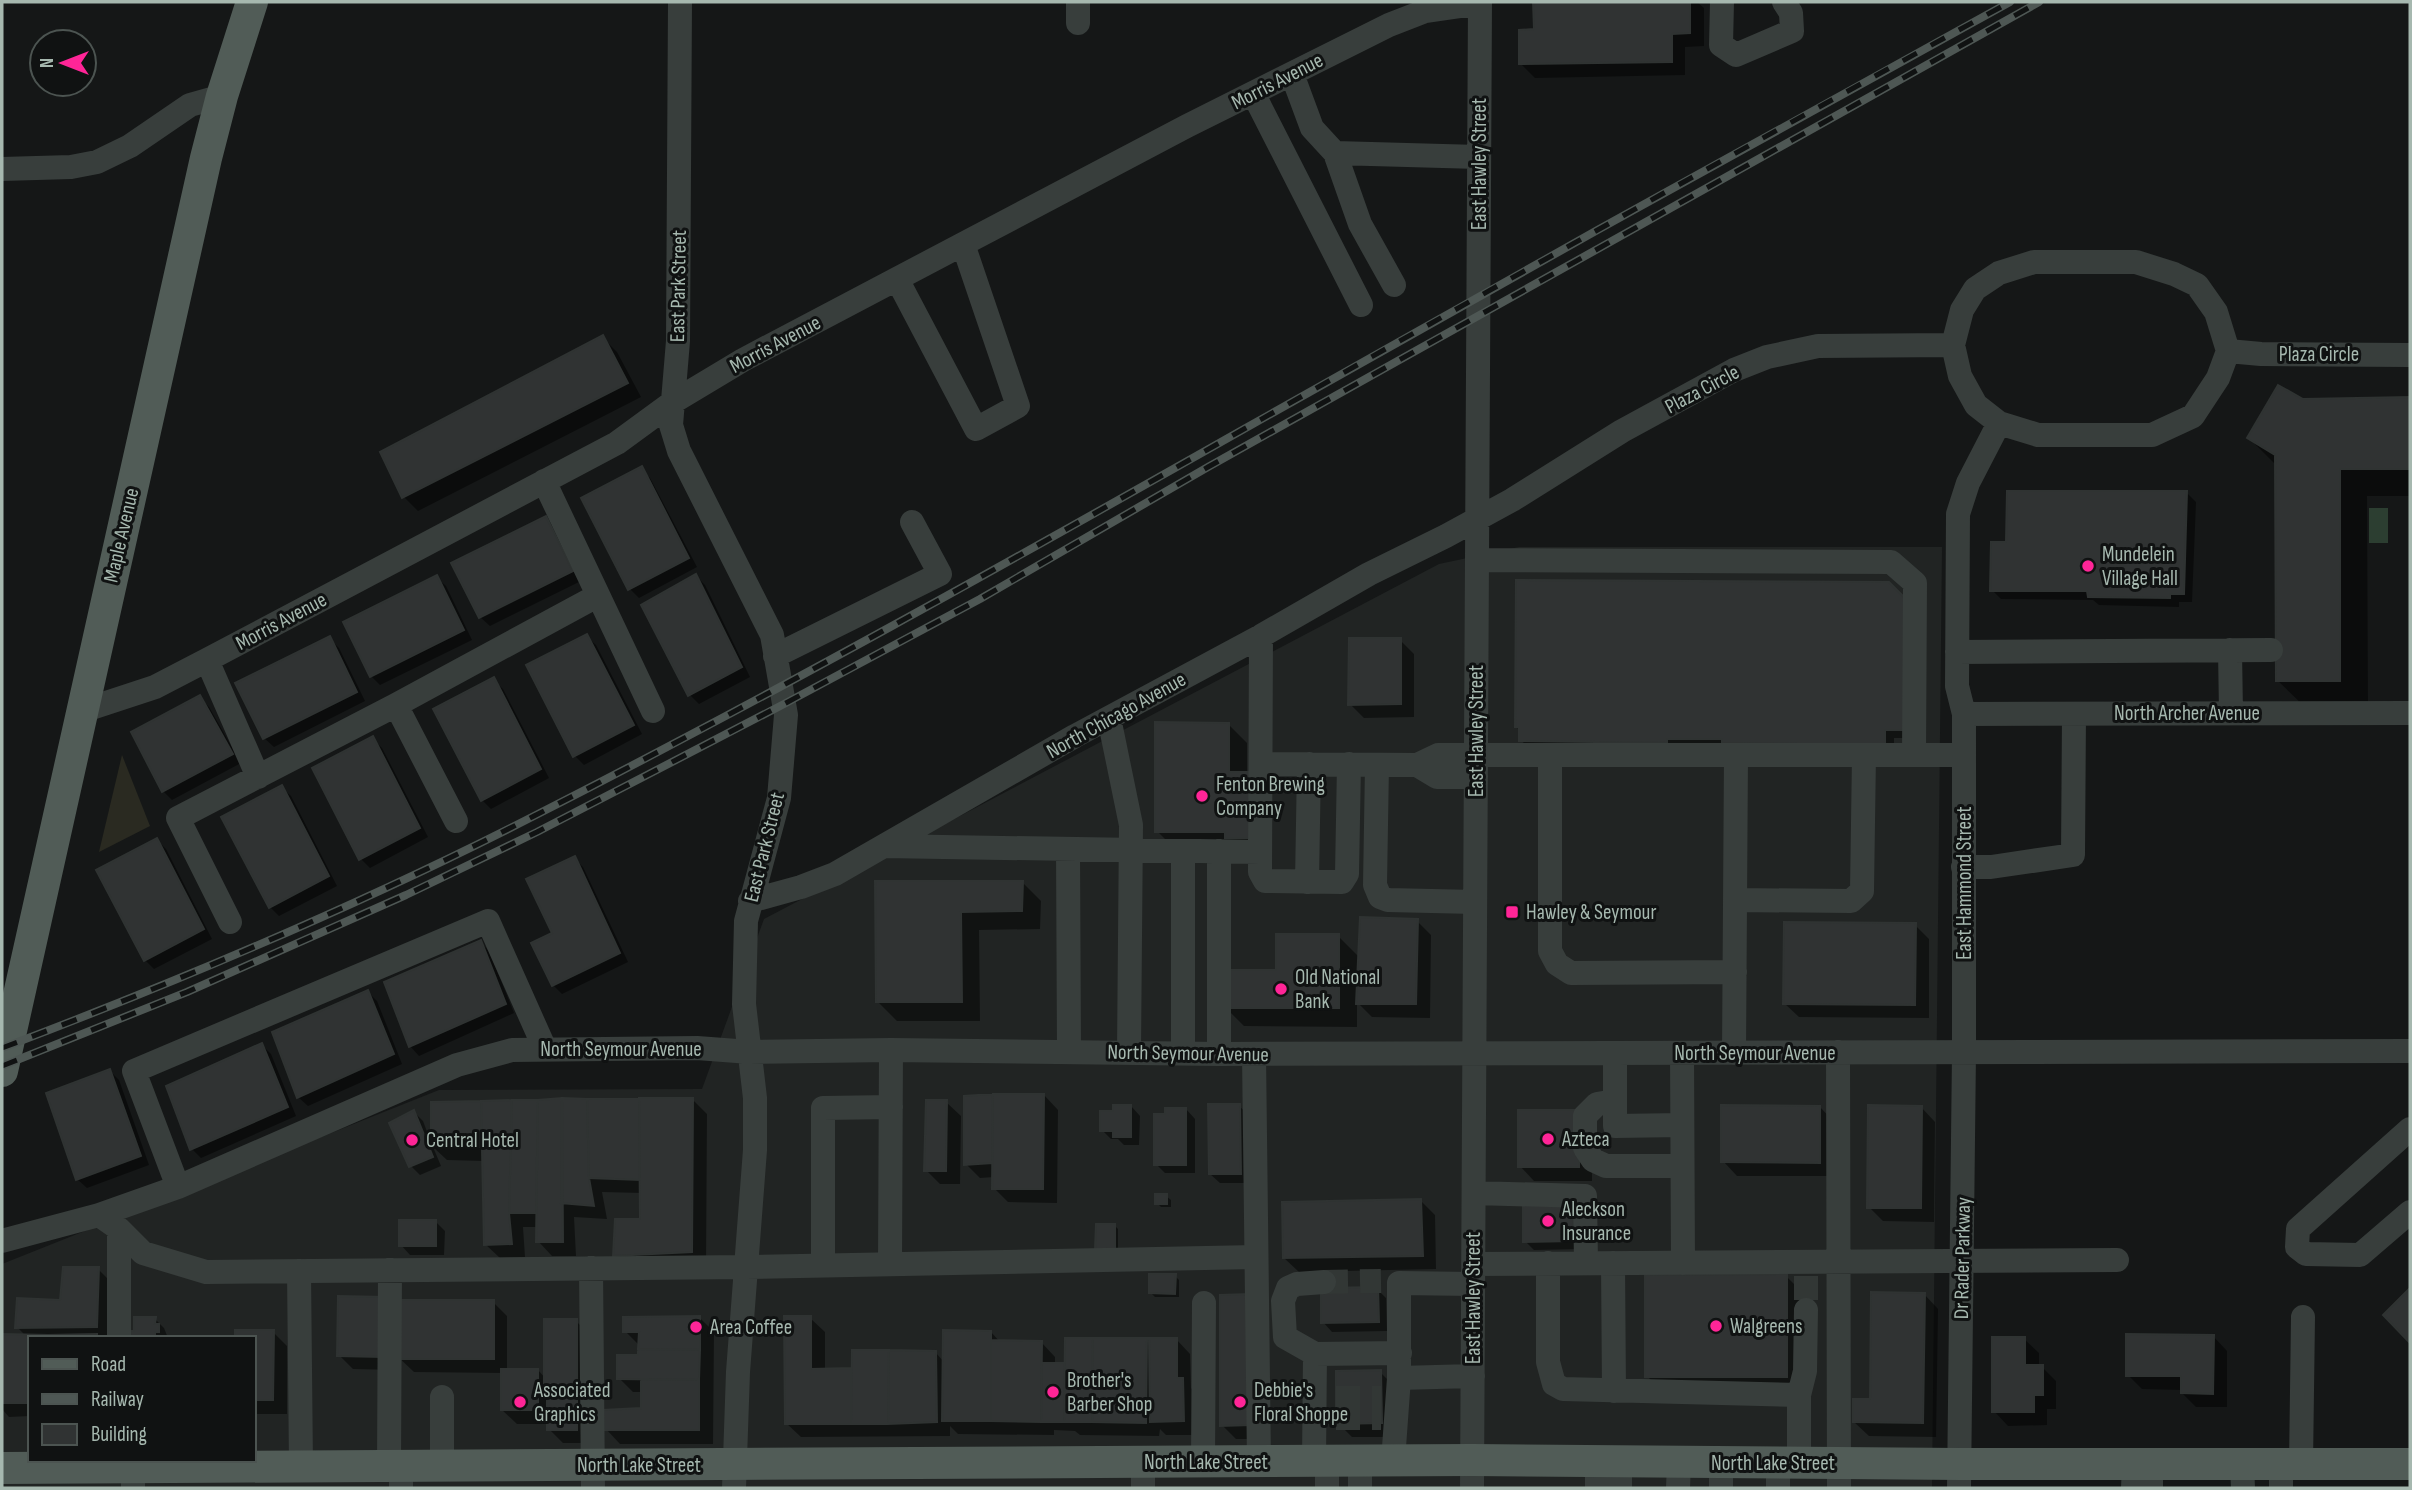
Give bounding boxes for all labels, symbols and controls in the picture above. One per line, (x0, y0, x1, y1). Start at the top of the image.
north arrow (28, 28, 98, 98)
street label: Morris Avenue (1227, 48, 1327, 115)
text: N (36, 58, 59, 68)
street label: East Hawley Street (1467, 98, 1492, 230)
street label: East Park Street (665, 230, 692, 342)
street label: Morris Avenue (725, 310, 825, 379)
street label: Plaza Circle (2279, 342, 2359, 367)
street label: Plaza Circle (1661, 360, 1744, 419)
street label: Maple Avenue (98, 485, 144, 585)
place label: Mundelein Village Hall (2102, 542, 2178, 591)
marker: Mundelein Village Hall (2080, 558, 2096, 574)
street label: Morris Avenue (231, 587, 331, 656)
street label: East Hawley Street (1464, 665, 1489, 797)
street label: North Chicago Avenue (1042, 667, 1190, 764)
street label: North Archer Avenue (2114, 701, 2260, 726)
place label: Fenton Brewing Company (1216, 772, 1325, 821)
marker: Fenton Brewing Company (1194, 788, 1210, 804)
street label: East Park Street (739, 790, 790, 905)
street label: East Hammond Street (1952, 806, 1977, 960)
place label: Hawley & Seymour (1526, 900, 1656, 925)
marker: Hawley & Seymour (1504, 904, 1520, 920)
place label: Old National Bank (1295, 965, 1380, 1014)
marker: Old National Bank (1273, 981, 1289, 997)
street label: North Seymour Avenue (540, 1037, 702, 1062)
street label: North Seymour Avenue (1107, 1040, 1269, 1067)
street label: North Seymour Avenue (1674, 1041, 1836, 1066)
place label: Azteca (1561, 1127, 1610, 1152)
place label: Central Hotel (426, 1128, 519, 1153)
marker: Azteca (1540, 1131, 1556, 1147)
marker: Central Hotel (404, 1132, 420, 1148)
place label: Aleckson Insurance (1561, 1197, 1631, 1246)
street label: Dr Rader Parkway (1949, 1197, 1976, 1319)
marker: Aleckson Insurance (1540, 1213, 1556, 1229)
street label: East Hawley Street (1461, 1232, 1486, 1364)
place label: Walgreens (1730, 1314, 1803, 1339)
place label: Area Coffee (709, 1315, 792, 1340)
marker: Walgreens (1708, 1318, 1724, 1334)
marker: Area Coffee (688, 1319, 704, 1335)
legend (28, 1336, 256, 1462)
text: Road (91, 1352, 126, 1377)
place label: Brother's Barber Shop (1067, 1368, 1152, 1417)
place label: Associated Graphics (533, 1378, 610, 1427)
place label: Debbie's Floral Shoppe (1254, 1378, 1348, 1427)
marker: Brother's Barber Shop (1045, 1384, 1061, 1400)
text: Railway (91, 1387, 144, 1412)
marker: Associated Graphics (512, 1394, 528, 1410)
marker: Debbie's Floral Shoppe (1232, 1394, 1248, 1410)
text: Building (91, 1422, 147, 1447)
street label: North Lake Street (1144, 1450, 1268, 1475)
street label: North Lake Street (1711, 1451, 1835, 1476)
street label: North Lake Street (577, 1453, 701, 1478)

